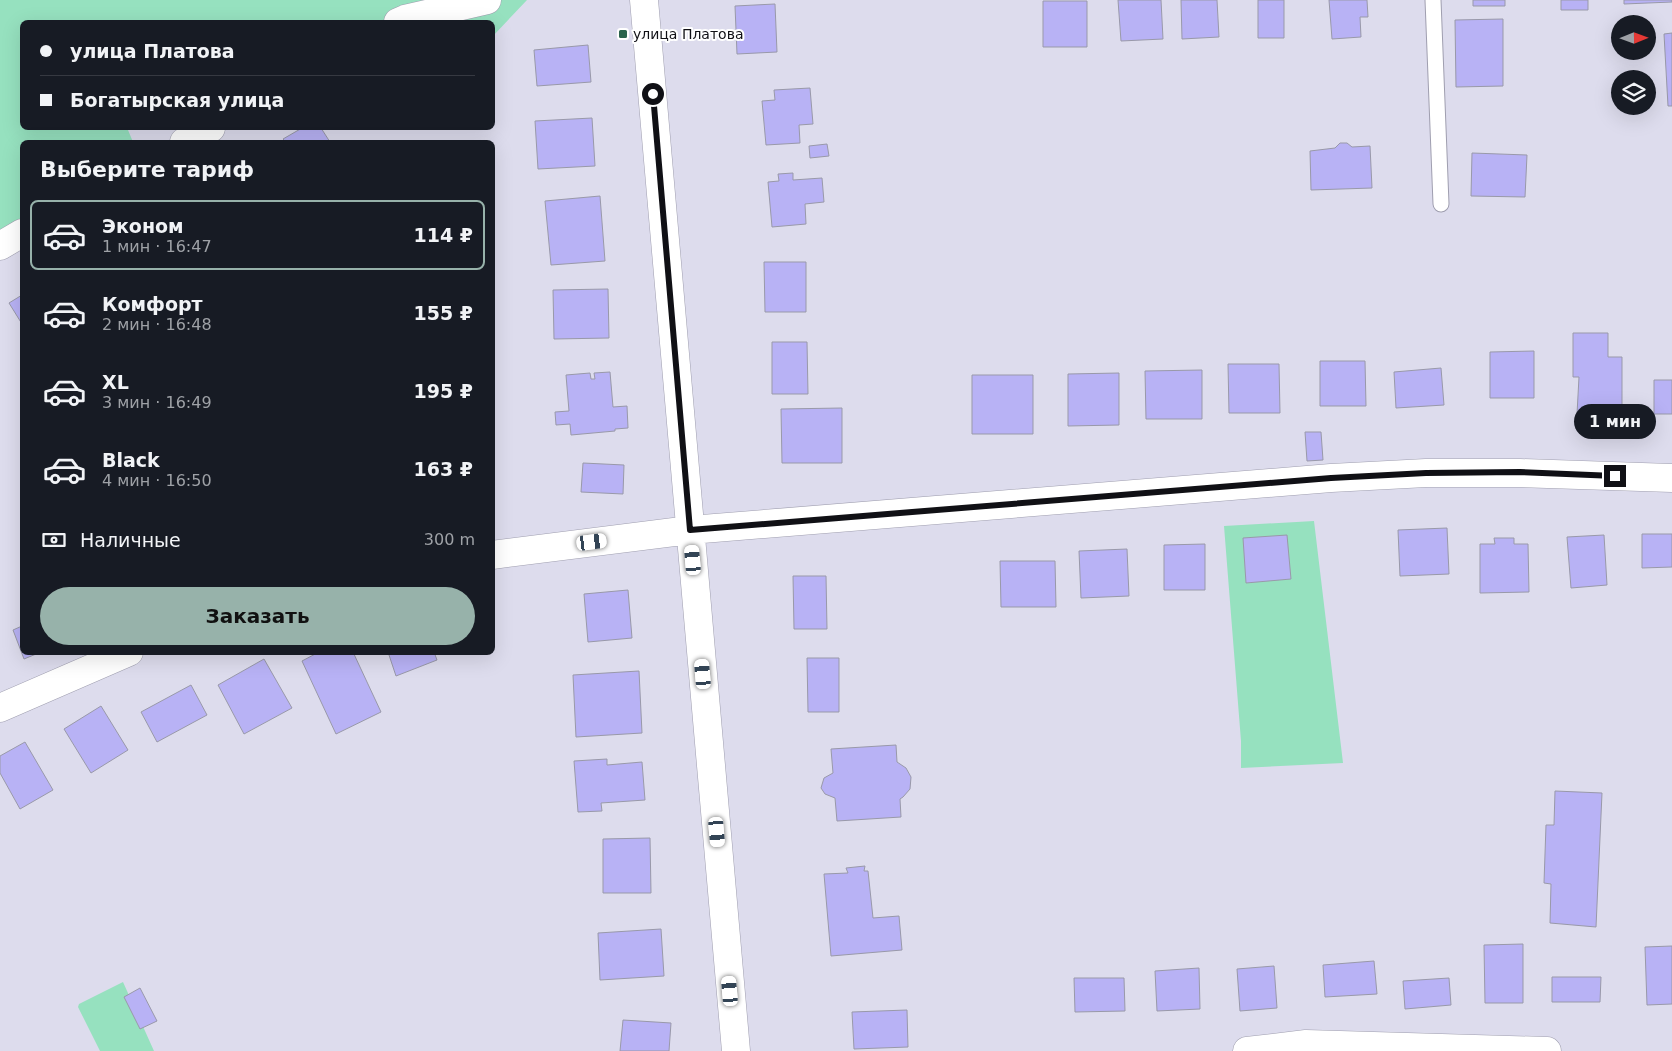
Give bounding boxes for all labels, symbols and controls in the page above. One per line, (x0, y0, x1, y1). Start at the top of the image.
north arrow (1611, 15, 1656, 60)
map controls (1611, 15, 1656, 115)
place label: улица Платова (633, 26, 744, 42)
marker: улица Платова (617, 28, 629, 40)
text: улица Платова (70, 40, 235, 62)
button: layers (1611, 70, 1656, 115)
route start (642, 83, 664, 105)
text: Богатырская улица (70, 89, 284, 111)
text: Выберите тариф (40, 157, 254, 182)
icon: car (42, 213, 87, 258)
text: Эконом (102, 215, 184, 237)
text: 114 ₽ (414, 224, 473, 246)
text: 1 мин · 16:47 (102, 237, 212, 256)
icon: car (42, 291, 87, 336)
text: Комфорт (102, 293, 203, 315)
text: 155 ₽ (414, 302, 473, 324)
text: 2 мин · 16:48 (102, 315, 212, 334)
icon: car (42, 369, 87, 414)
text: XL (102, 371, 129, 393)
text: 195 ₽ (414, 380, 473, 402)
text: 3 мин · 16:49 (102, 393, 212, 412)
callout: 1 мин (1574, 404, 1656, 438)
text: 1 мин (1589, 412, 1641, 431)
icon: car (42, 447, 87, 492)
text: Black (102, 449, 160, 471)
text: 163 ₽ (414, 458, 473, 480)
route end (1604, 465, 1626, 487)
text: 4 мин · 16:50 (102, 471, 212, 490)
icon: cash (40, 526, 68, 554)
text: Наличные (80, 529, 181, 551)
text: 300 m (424, 530, 475, 549)
car (576, 533, 607, 551)
car (684, 544, 701, 576)
button: Заказать (40, 587, 475, 645)
car (694, 658, 711, 690)
car (708, 816, 725, 848)
car (721, 975, 738, 1007)

